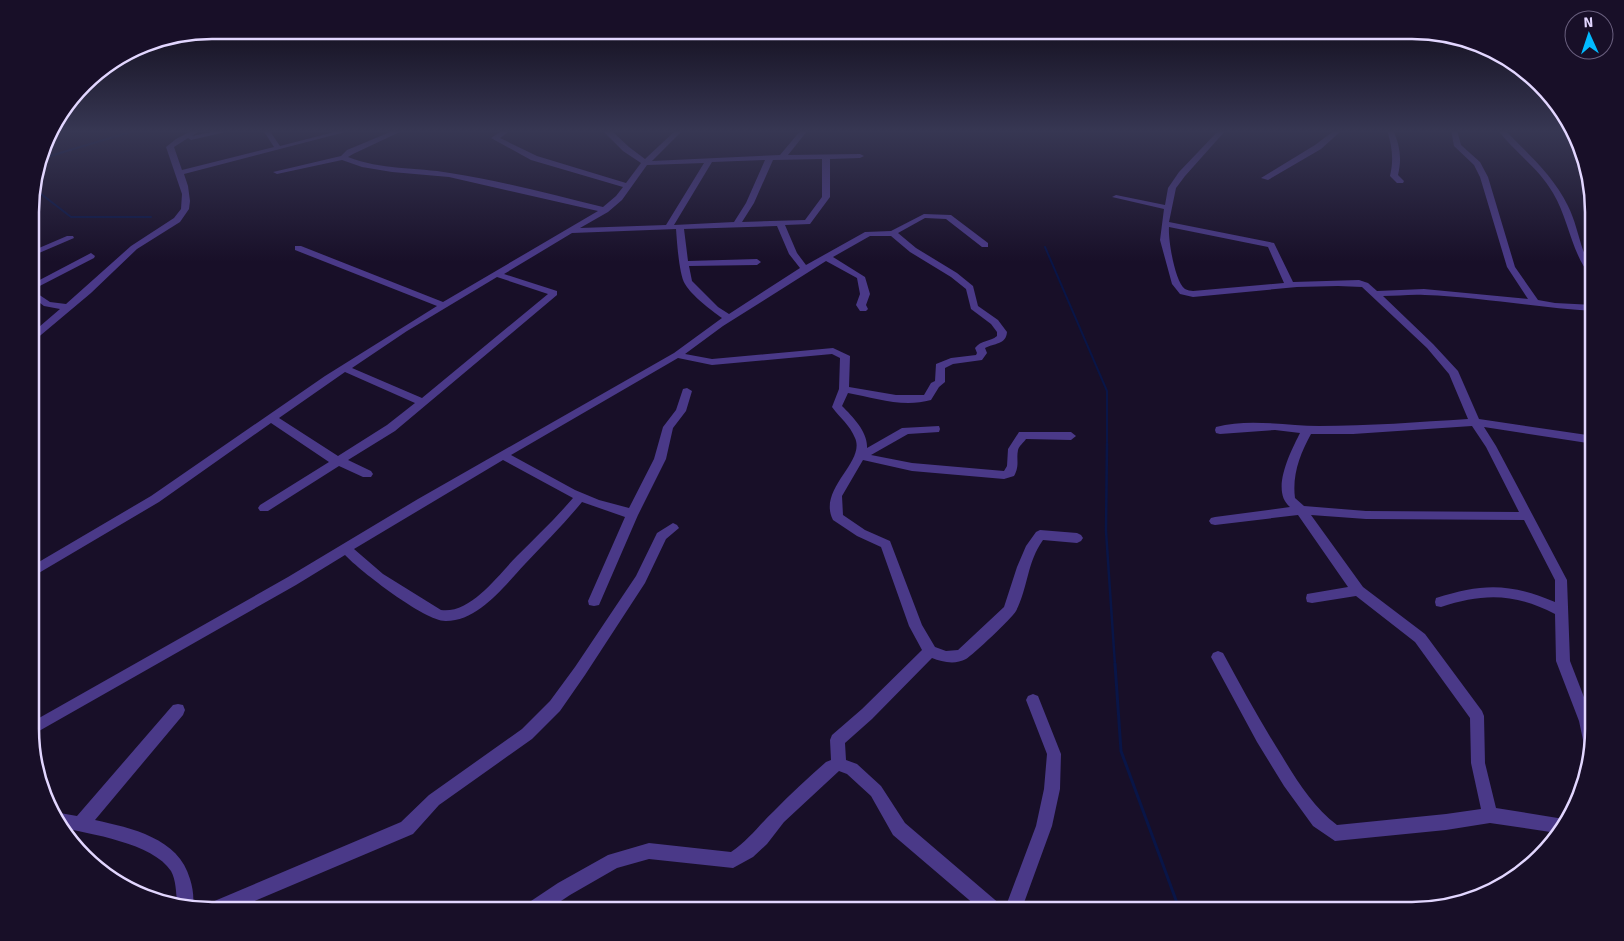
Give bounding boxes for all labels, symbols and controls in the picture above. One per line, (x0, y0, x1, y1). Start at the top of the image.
north arrow (1564, 10, 1614, 60)
text: N (1583, 14, 1594, 31)

